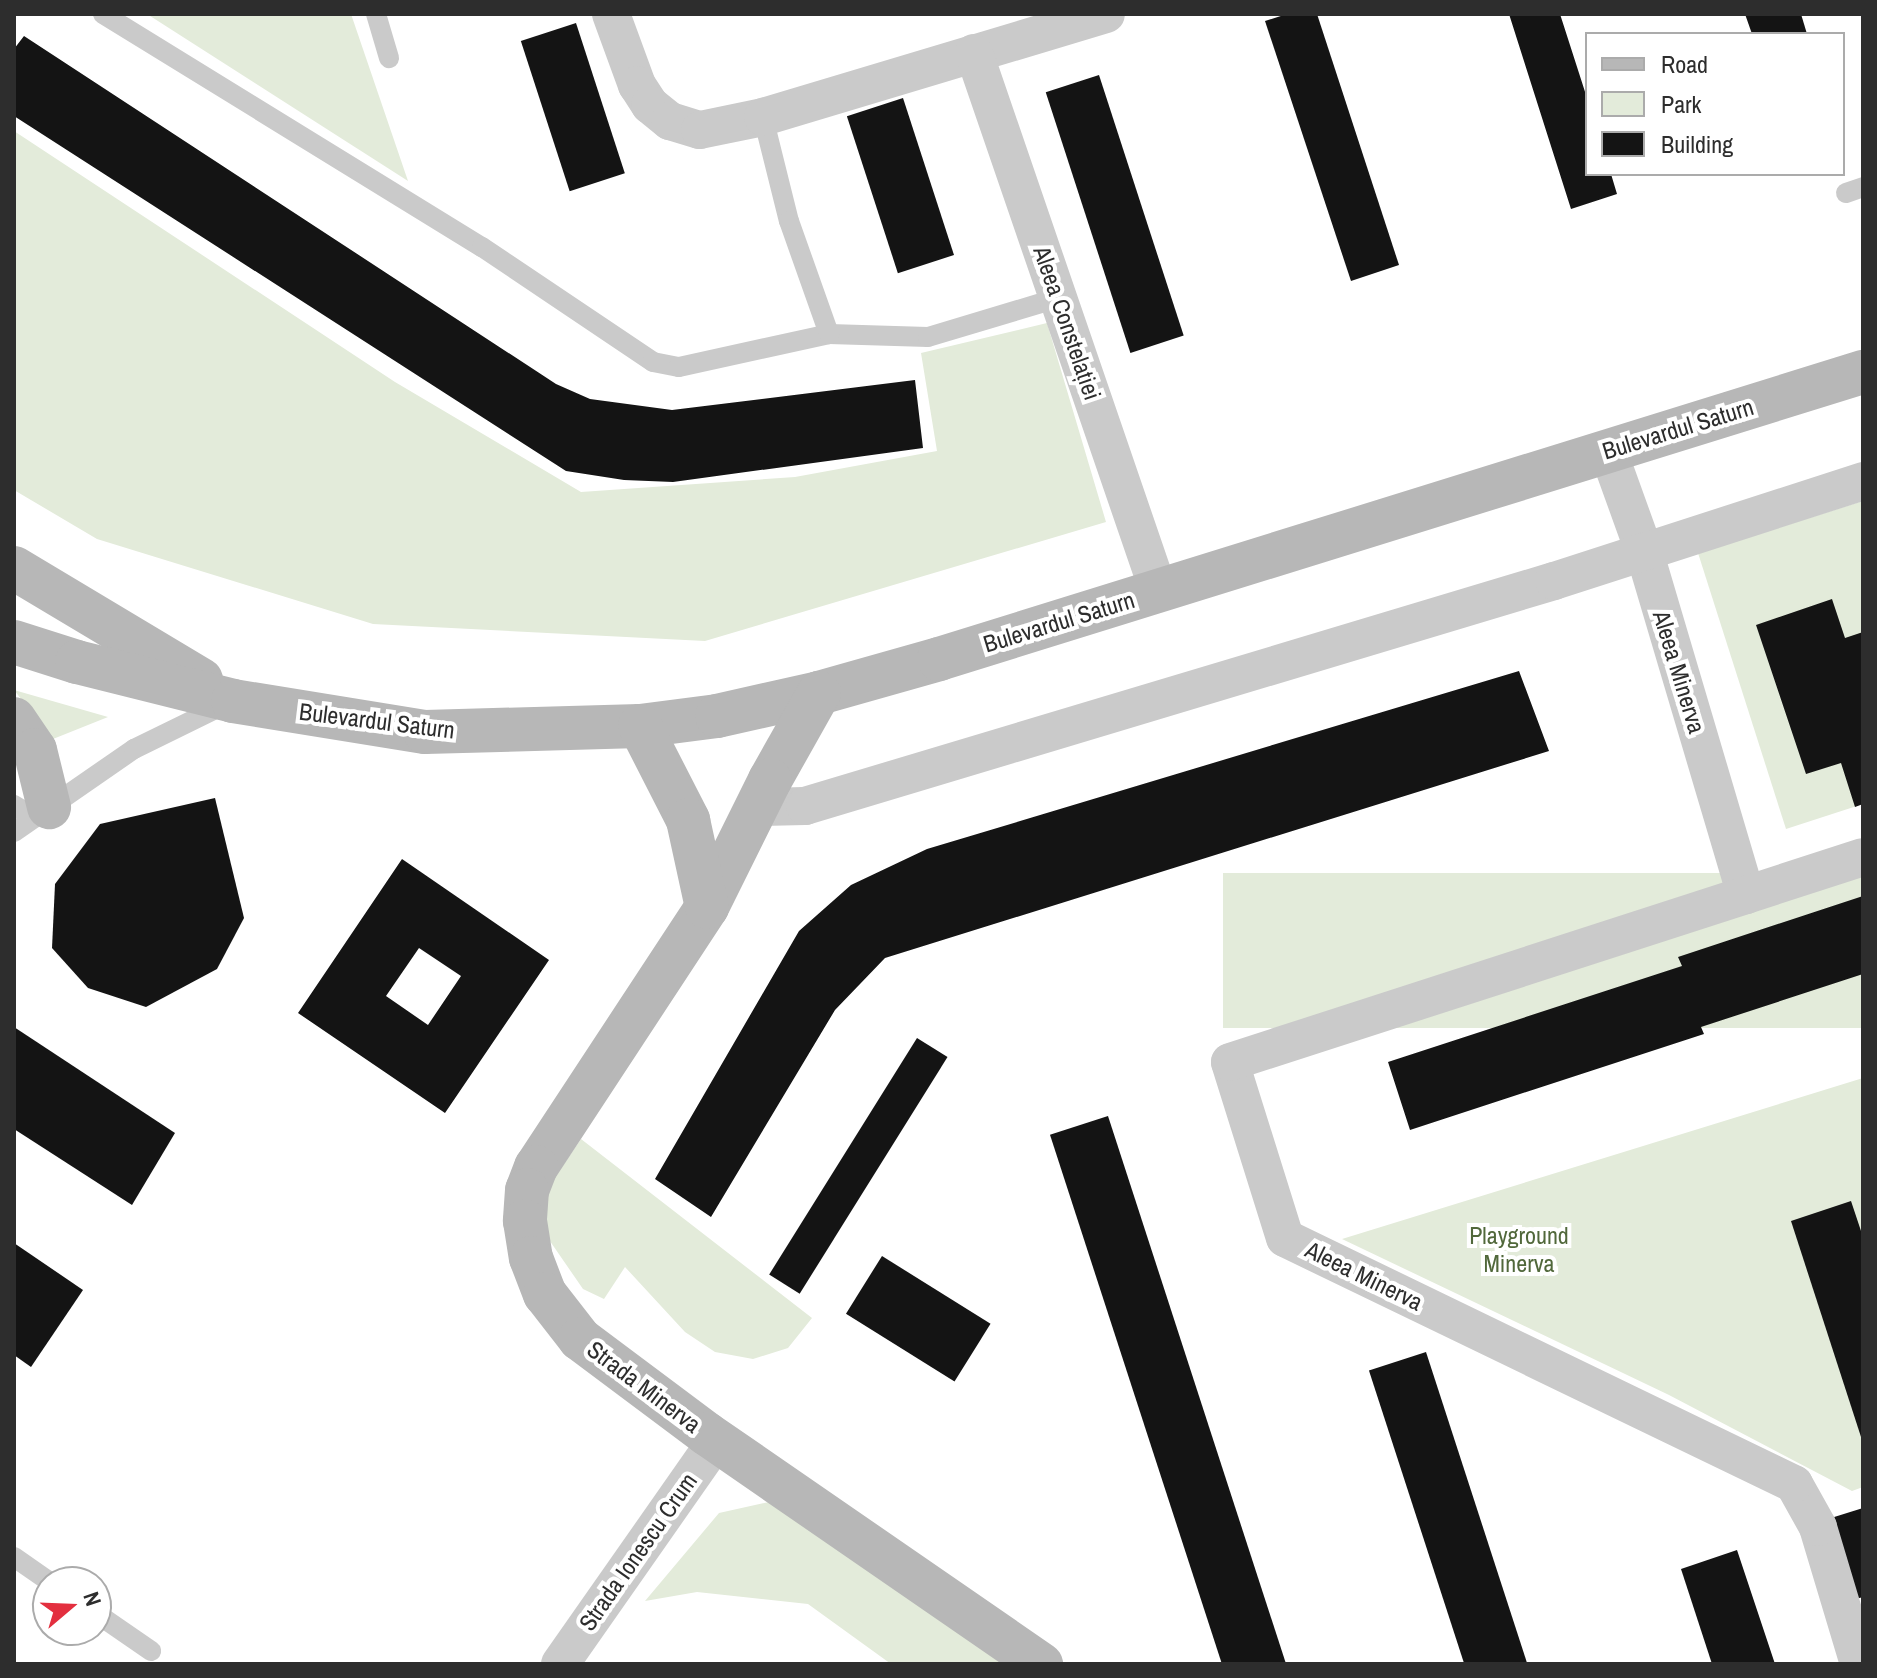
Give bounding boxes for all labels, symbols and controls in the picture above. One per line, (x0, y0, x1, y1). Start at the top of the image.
legend (1585, 32, 1845, 176)
text: Road (1661, 48, 1708, 80)
text: Park (1661, 88, 1701, 120)
text: Building (1661, 128, 1733, 160)
street label: Aleea Constelației (1027, 242, 1107, 404)
street label: Bulevardul Saturn (1599, 392, 1757, 466)
street label: Bulevardul Saturn (980, 585, 1138, 659)
street label: Aleea Minerva (1647, 607, 1711, 737)
street label: Bulevardul Saturn (298, 697, 456, 745)
park label: Playground Minerva (1469, 1222, 1569, 1278)
street label: Aleea Minerva (1301, 1235, 1427, 1317)
street label: Strada Minerva (582, 1335, 706, 1439)
street label: Strada Ionescu Crum (573, 1468, 703, 1636)
north arrow (32, 1566, 112, 1646)
text: N (76, 1588, 109, 1610)

